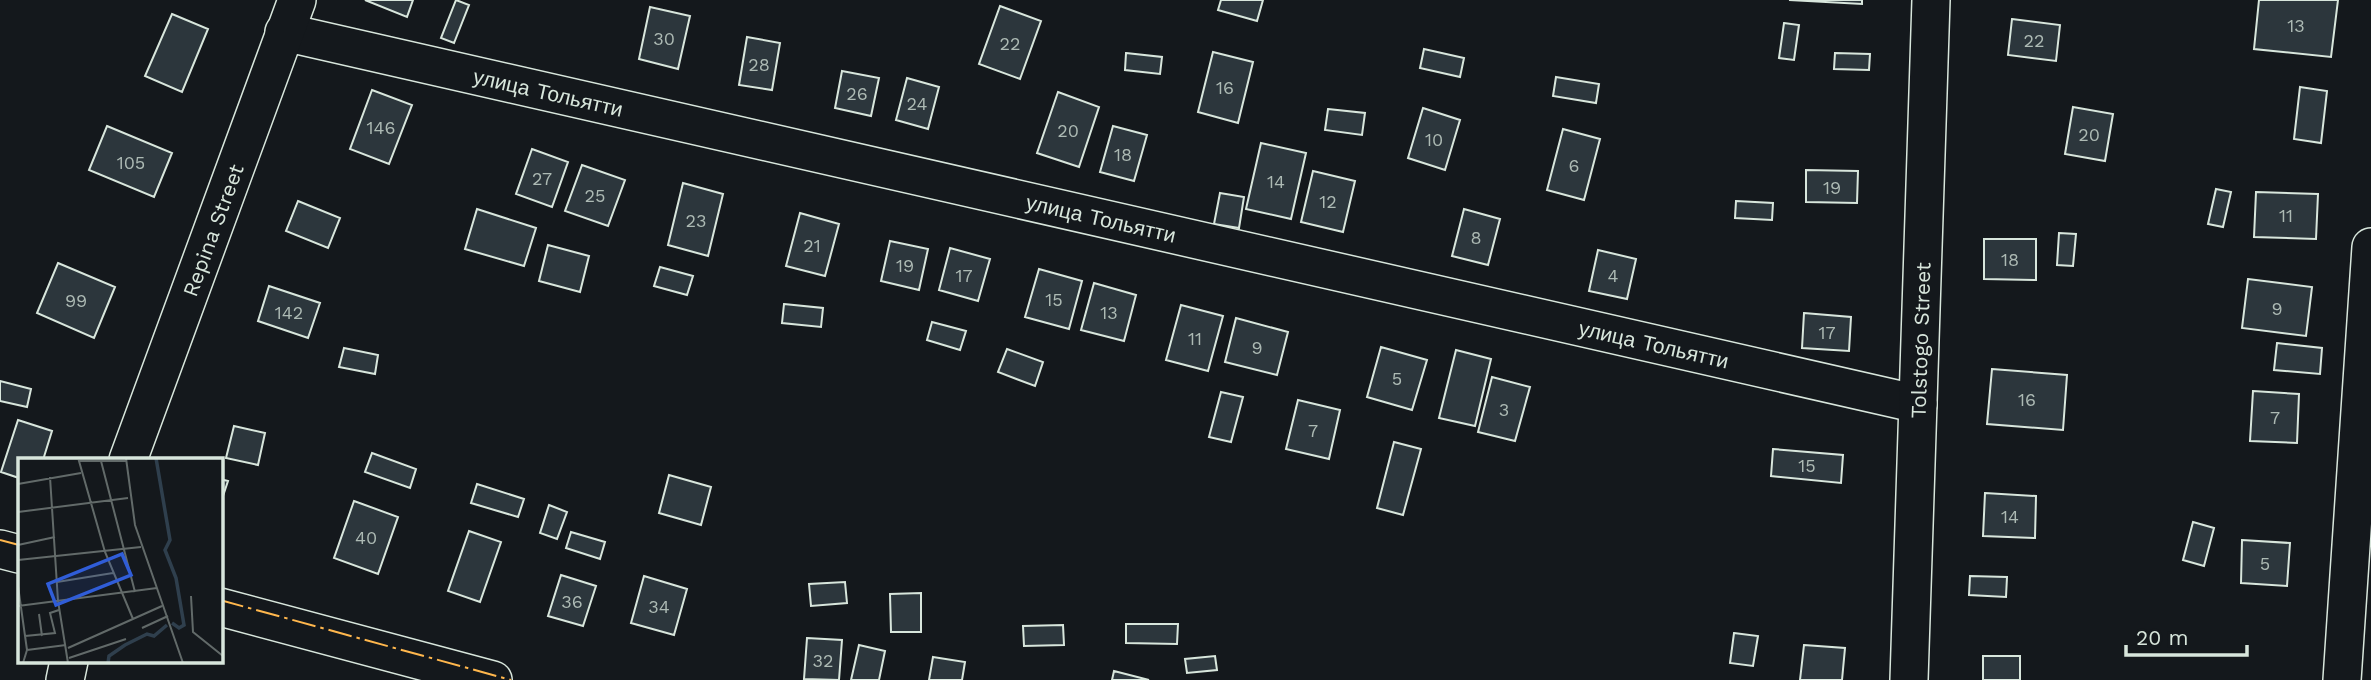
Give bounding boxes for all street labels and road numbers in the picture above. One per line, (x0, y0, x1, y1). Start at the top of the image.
street label: улица Тольятти (471, 63, 626, 121)
street label: Repina Street (177, 160, 248, 300)
street label: улица Тольятти (1024, 189, 1178, 247)
street label: Tolstogo Street (1905, 262, 1935, 419)
street label: улица Тольятти (1577, 315, 1731, 373)

